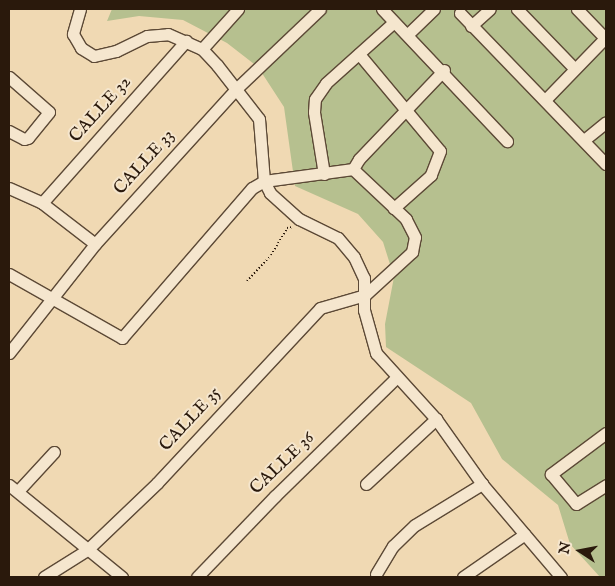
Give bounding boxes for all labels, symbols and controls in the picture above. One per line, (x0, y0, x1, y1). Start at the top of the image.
street label: CALLE 32 (66, 72, 136, 148)
street label: CALLE 33 (110, 126, 180, 200)
street label: CALLE 35 (156, 383, 226, 457)
street label: CALLE 36 (246, 428, 320, 500)
north arrow (555, 526, 605, 576)
text: N (555, 540, 575, 556)

